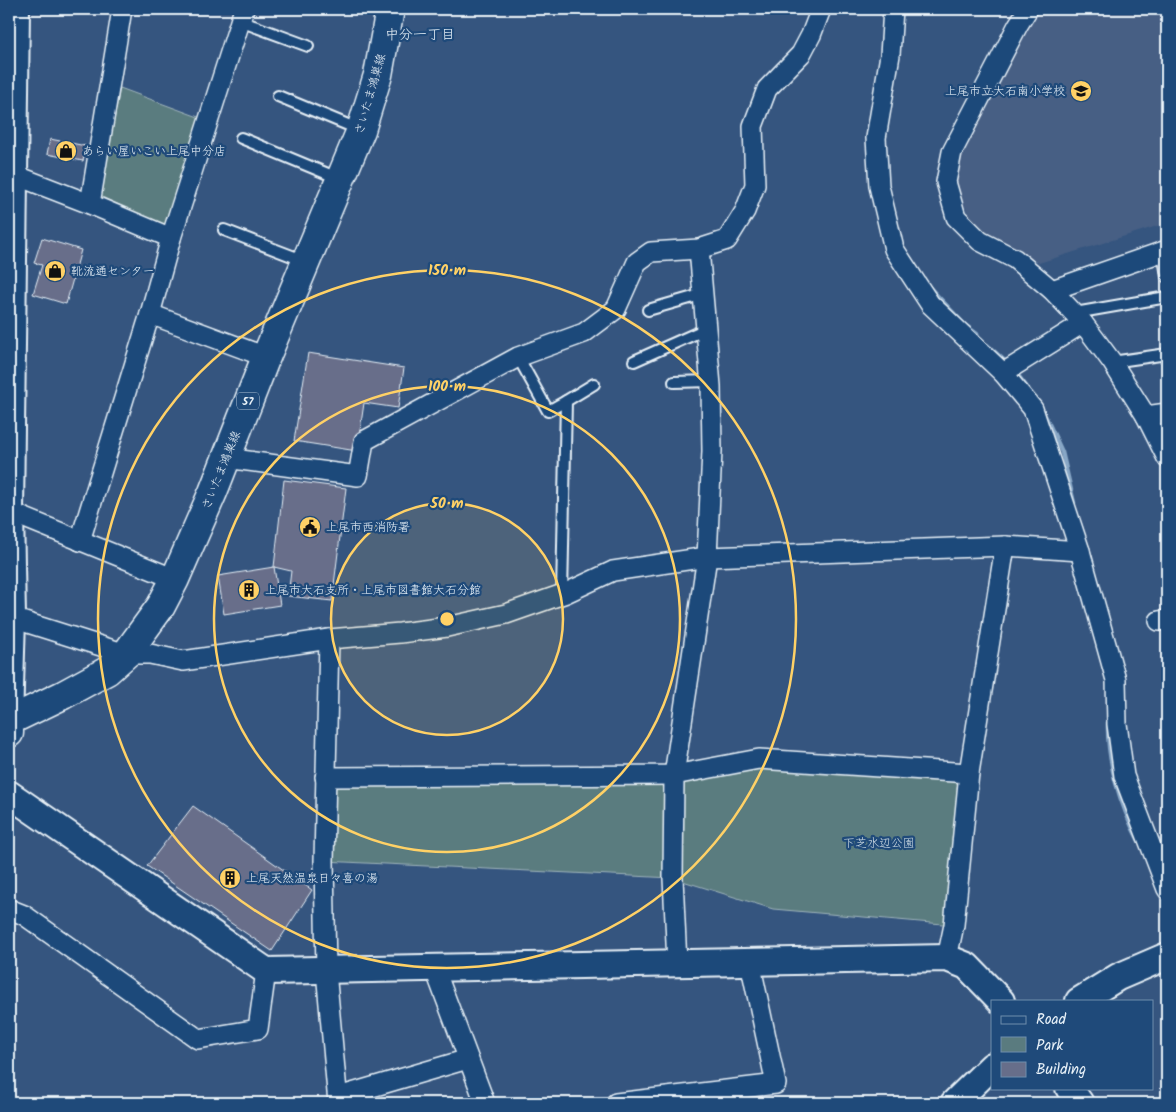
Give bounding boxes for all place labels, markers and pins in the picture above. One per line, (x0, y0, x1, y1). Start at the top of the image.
school or university icon: 上尾市立大石南小学校 (1069, 79, 1093, 103)
place label: 上尾市立大石南小学校 (945, 82, 1065, 101)
shop icon: あらい屋いこい上尾中分店 (54, 139, 78, 163)
place label: あらい屋いこい上尾中分店 (82, 142, 226, 161)
shop icon: 靴流通センター (43, 259, 67, 283)
place label: 靴流通センター (71, 262, 155, 281)
public building icon: 上尾市西消防署 (298, 515, 322, 539)
place label: 上尾市西消防署 (326, 518, 410, 537)
building icon: 上尾市大石支所・上尾市図書館大石分館 (237, 578, 261, 602)
place label: 上尾市大石支所・上尾市図書館大石分館 (265, 581, 481, 600)
centre of rings (438, 610, 456, 628)
building icon: 上尾天然温泉日々喜の湯 (218, 866, 242, 890)
place label: 上尾天然温泉日々喜の湯 (246, 869, 378, 888)

